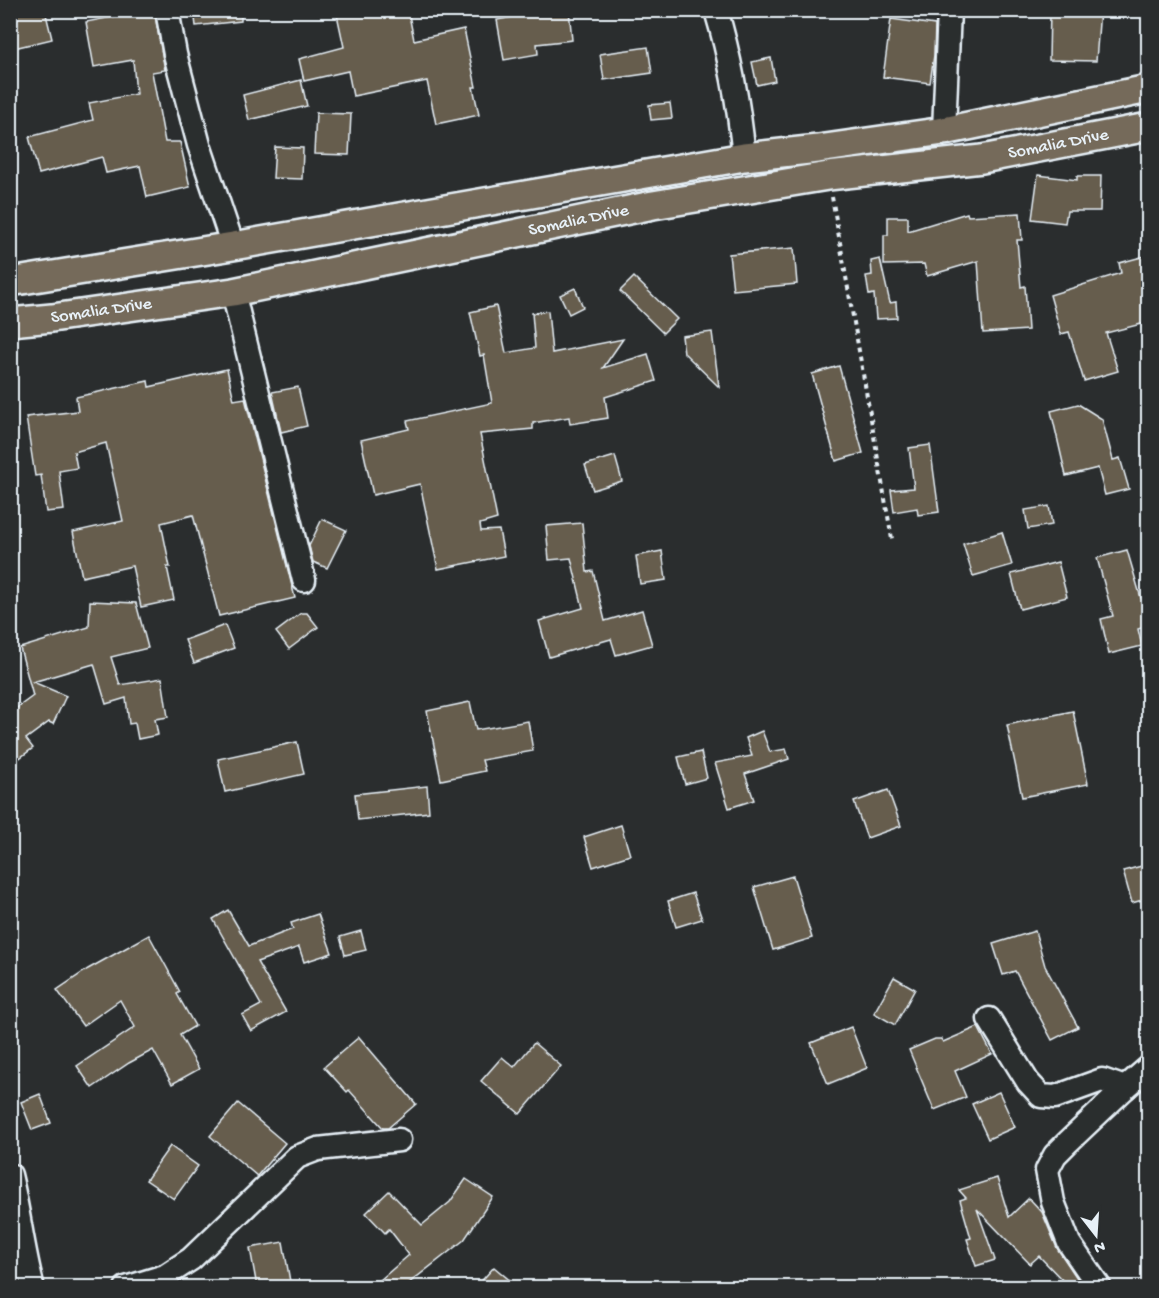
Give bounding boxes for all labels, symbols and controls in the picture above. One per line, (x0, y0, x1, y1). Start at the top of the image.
street label: Somalia Drive (1006, 124, 1111, 164)
street label: Somalia Drive (527, 200, 631, 241)
street label: Somalia Drive (49, 293, 154, 329)
north arrow (1066, 1205, 1126, 1265)
text: N (1091, 1235, 1107, 1257)

